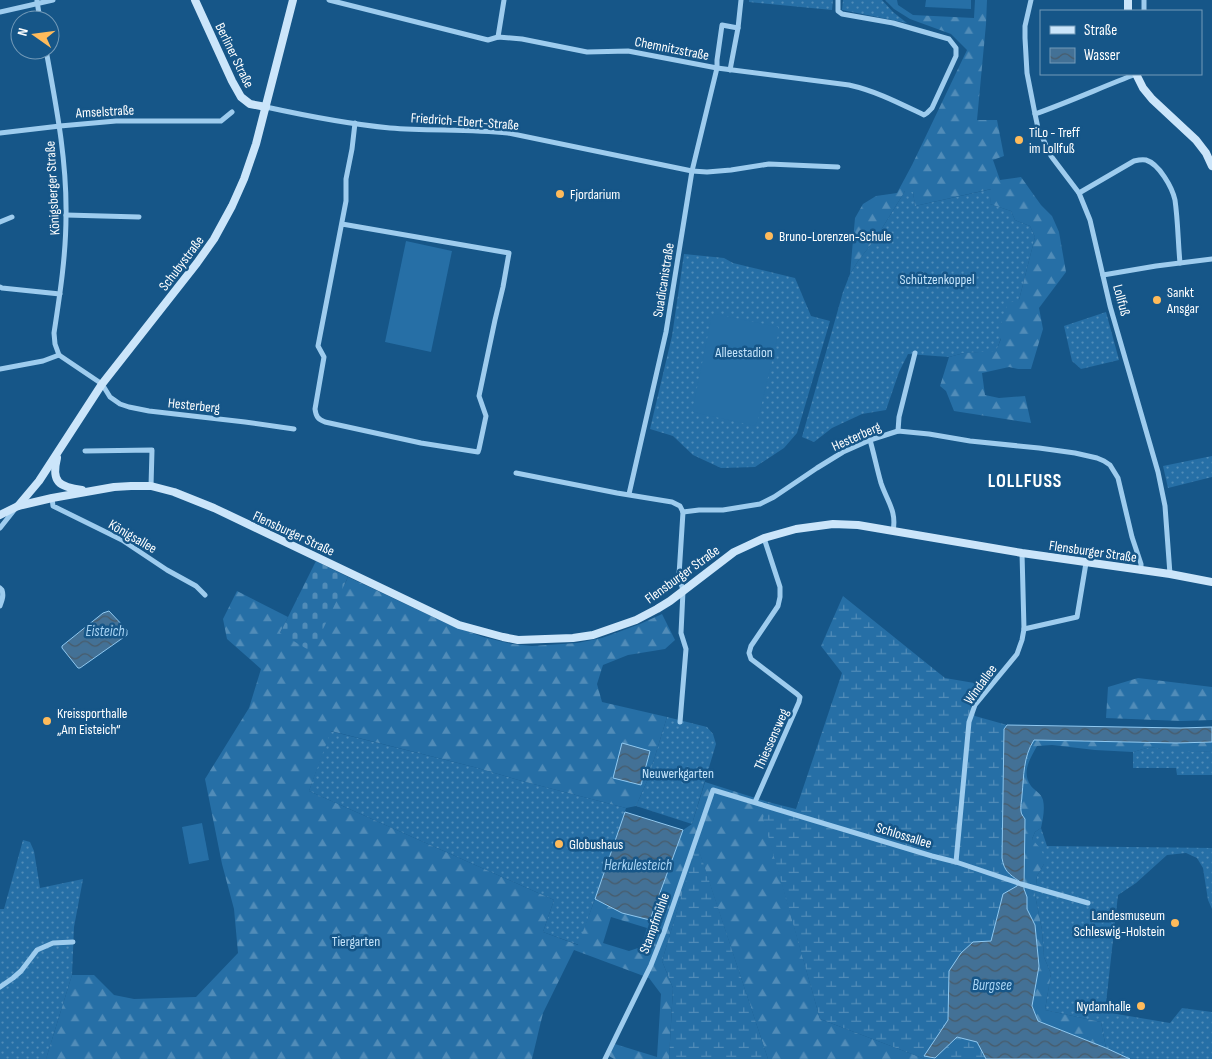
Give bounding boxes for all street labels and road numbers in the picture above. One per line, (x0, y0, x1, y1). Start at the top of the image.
street label: Berliner Straße (212, 20, 258, 90)
street label: Chemnitzstraße (633, 33, 711, 64)
street label: Amselstraße (74, 101, 135, 122)
street label: Friedrich-Ebert-Straße (410, 109, 520, 134)
street label: Königsberger Straße (42, 140, 63, 236)
street label: Schubystraße (155, 232, 208, 294)
street label: Suadicanistraße (649, 242, 678, 318)
street label: Lollfuß (1109, 283, 1134, 318)
street label: Hesterberg (167, 394, 221, 417)
street label: Hesterberg (829, 418, 884, 455)
street label: Flensburger Straße (250, 507, 337, 560)
street label: Königsallee (106, 516, 160, 557)
street label: Flensburger Straße (1048, 537, 1138, 566)
street label: Flensburger Straße (642, 542, 723, 607)
street label: Windallee (960, 661, 1001, 708)
street label: Thiessensweg (750, 706, 793, 773)
street label: Schlossallee (874, 819, 934, 852)
street label: Stampfmühle (636, 890, 673, 956)

